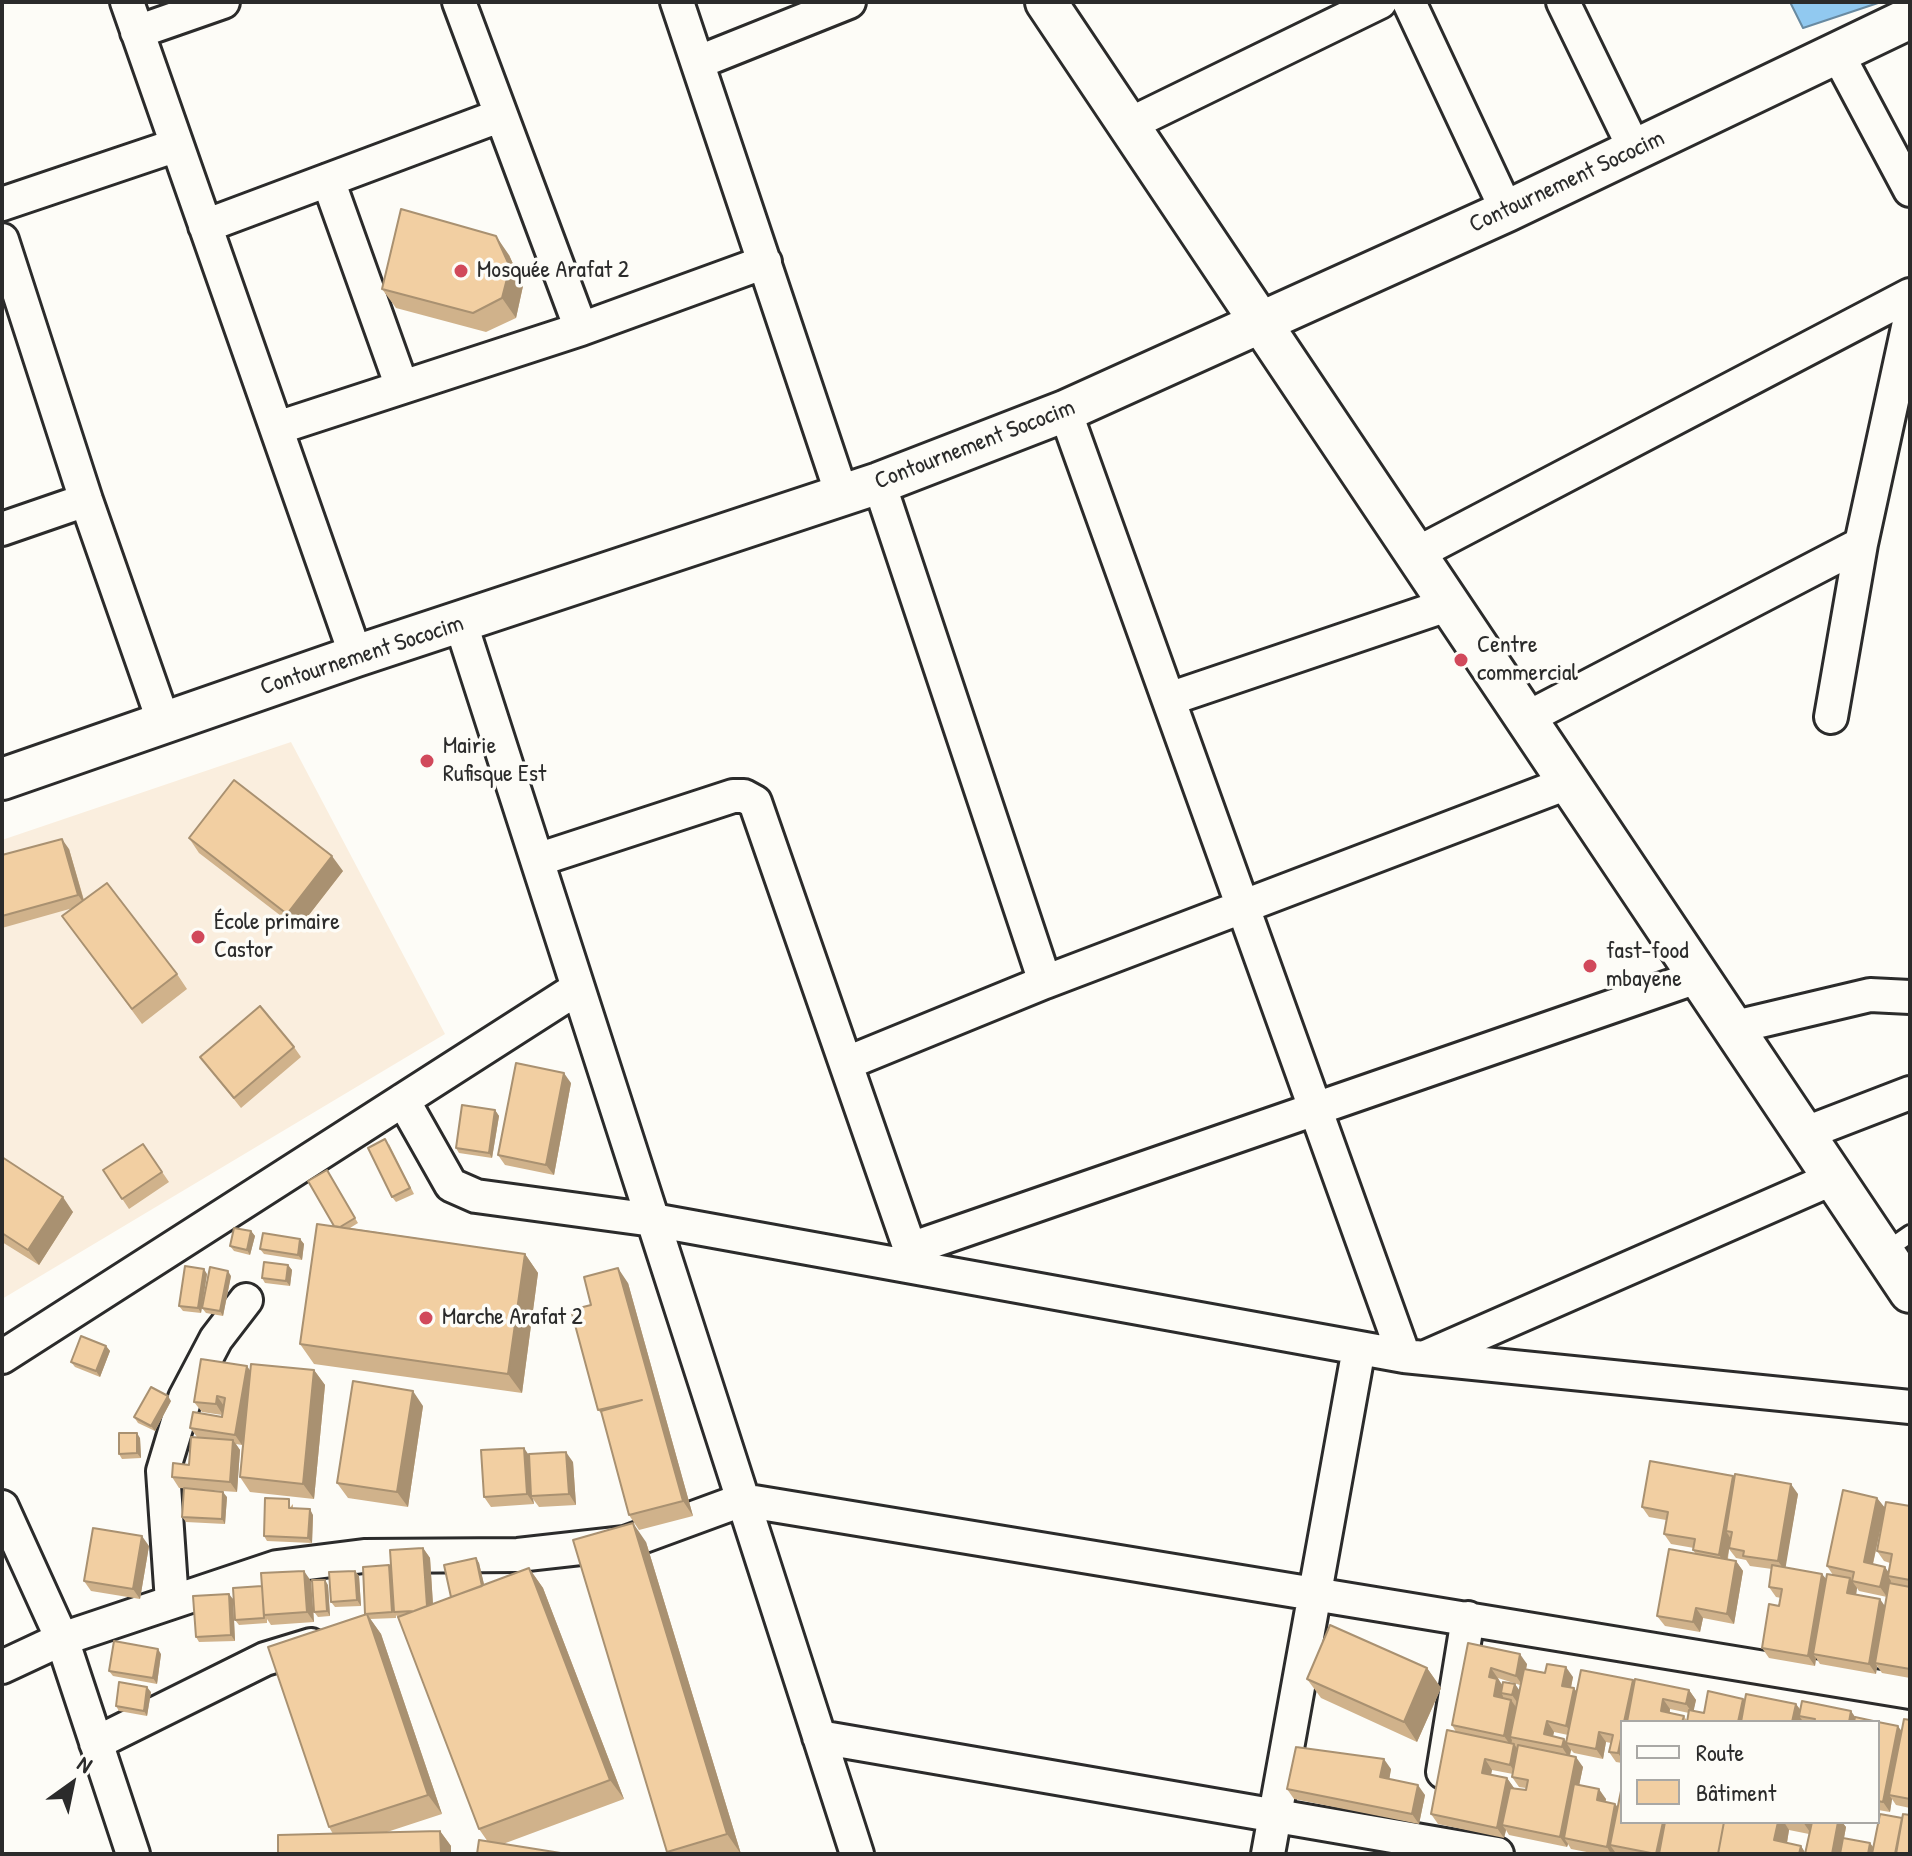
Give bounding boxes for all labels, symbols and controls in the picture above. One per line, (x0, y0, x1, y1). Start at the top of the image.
street label: Contournement Sococim (1465, 124, 1669, 240)
place label: Mosquée Arafat 2 (477, 257, 629, 285)
marker: Mosquée Arafat 2 (452, 262, 470, 280)
street label: Contournement Sococim (871, 394, 1079, 496)
street label: Contournement Sococim (257, 610, 467, 702)
place label: Centre commercial (1477, 632, 1578, 688)
marker: Centre commercial (1452, 651, 1470, 669)
place label: Mairie Rufisque Est (443, 733, 546, 789)
marker: Mairie Rufisque Est (418, 752, 436, 770)
place label: École primaire Castor (214, 909, 340, 965)
marker: École primaire Castor (189, 928, 207, 946)
place label: fast-food mbayene (1606, 938, 1689, 994)
marker: fast-food mbayene (1581, 957, 1599, 975)
place label: Marche Arafat 2 (442, 1304, 583, 1332)
marker: Marche Arafat 2 (417, 1309, 435, 1327)
legend (1620, 1720, 1880, 1824)
text: Route (1696, 1736, 1744, 1768)
north arrow (32, 1744, 112, 1824)
text: N (72, 1748, 98, 1780)
text: Bâtiment (1696, 1776, 1776, 1808)

